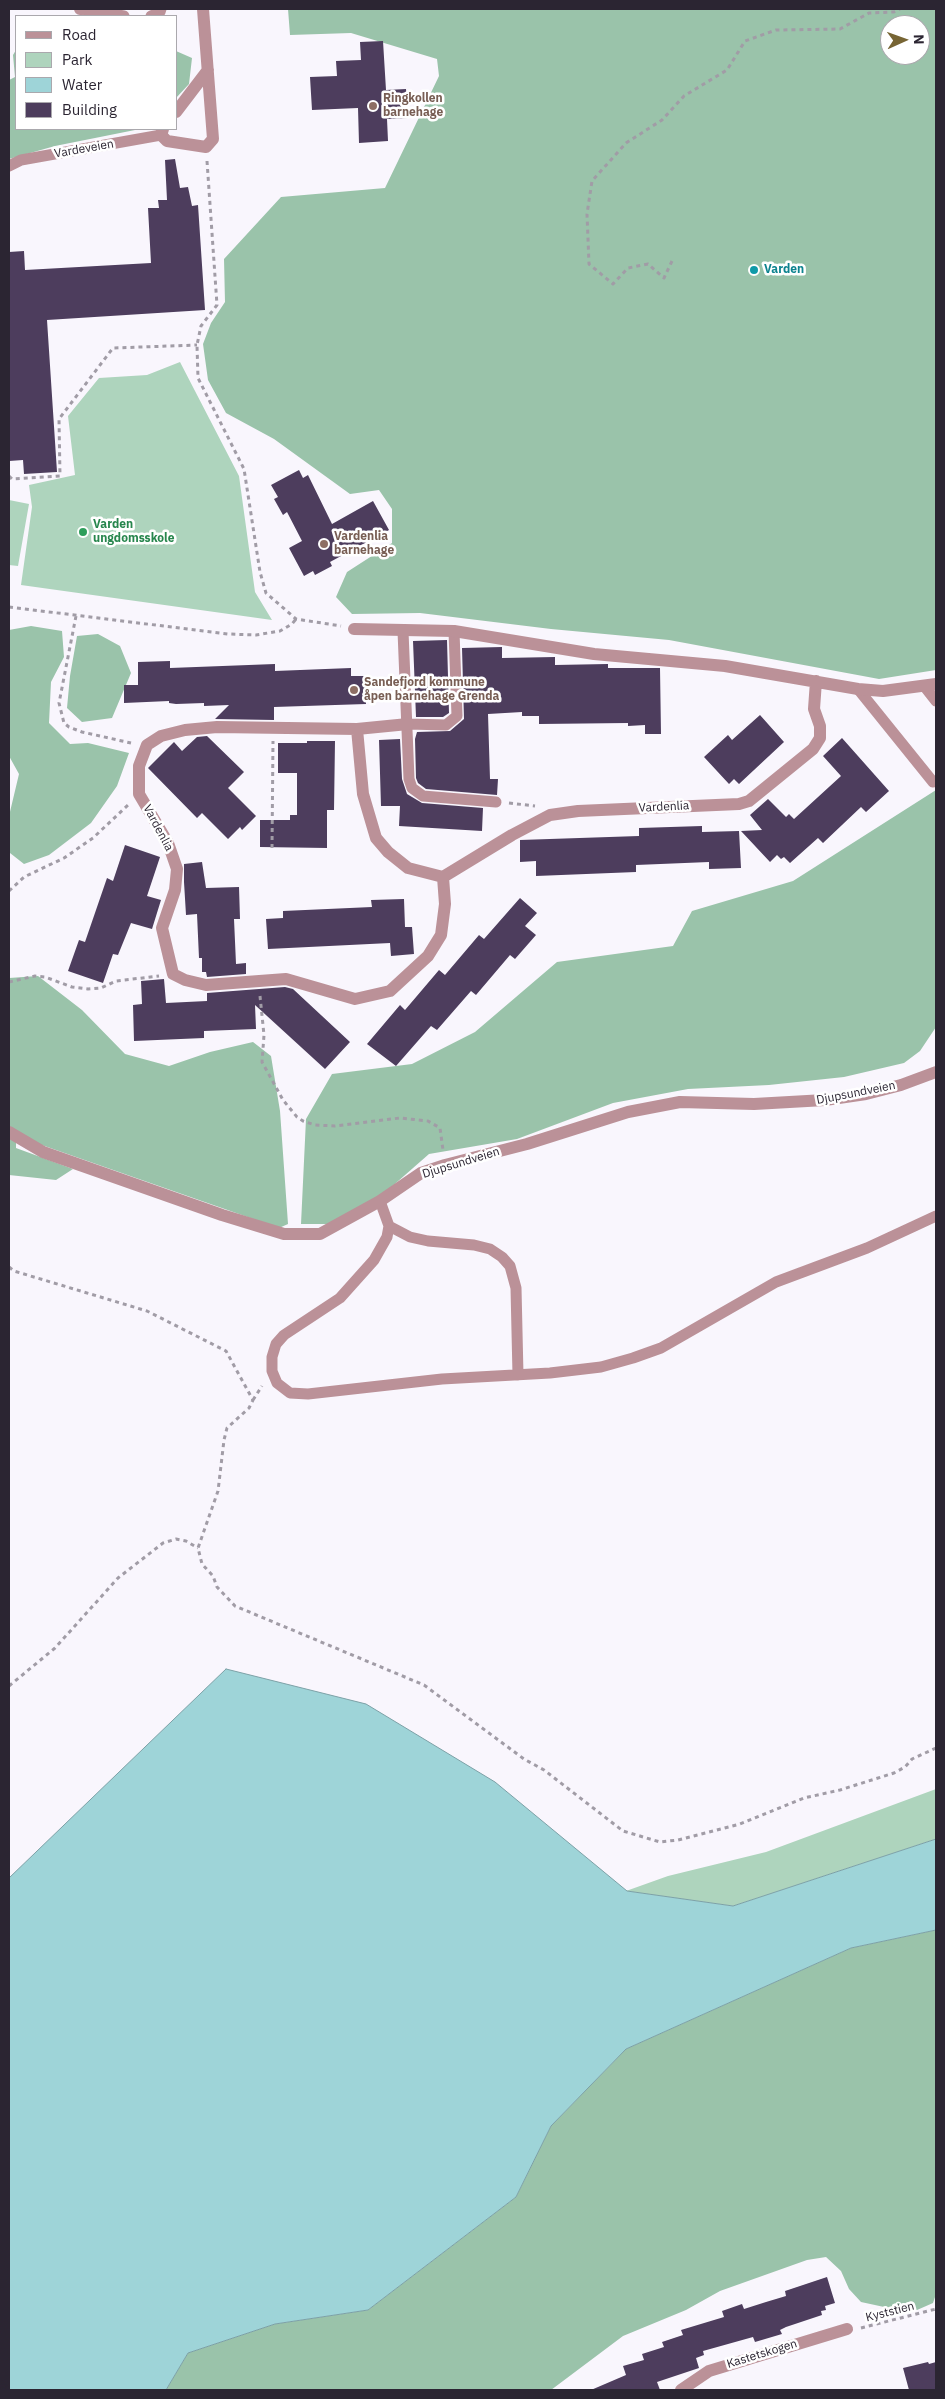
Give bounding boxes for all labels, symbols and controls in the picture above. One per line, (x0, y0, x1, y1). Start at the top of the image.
legend (15, 15, 178, 130)
north arrow (880, 15, 930, 65)
text: Road (62, 25, 97, 44)
text: N (910, 34, 928, 45)
text: Park (62, 50, 92, 69)
text: Water (62, 75, 102, 94)
place label: Ringkollen barnehage (383, 92, 443, 120)
text: Building (62, 100, 117, 119)
marker: Ringkollen barnehage (367, 100, 379, 112)
street label: Vardeveien (53, 137, 115, 161)
place label: Varden (764, 263, 804, 277)
marker: Varden (748, 264, 760, 276)
place label: Varden ungdomsskole (93, 518, 174, 546)
marker: Varden ungdomsskole (77, 526, 89, 538)
place label: Vardenlia barnehage (334, 530, 394, 558)
marker: Vardenlia barnehage (318, 538, 330, 550)
place label: Sandefjord kommune åpen barnehage Grenda (364, 676, 499, 704)
marker: Sandefjord kommune åpen barnehage Grenda (348, 684, 360, 696)
street label: Vardenlia (638, 798, 690, 816)
street label: Vardenlia (140, 802, 176, 854)
street label: Djupsundveien (815, 1078, 897, 1108)
street label: Djupsundveien (421, 1144, 501, 1182)
street label: Kyststien (864, 2299, 916, 2325)
street label: Kastetskogen (725, 2336, 799, 2372)

